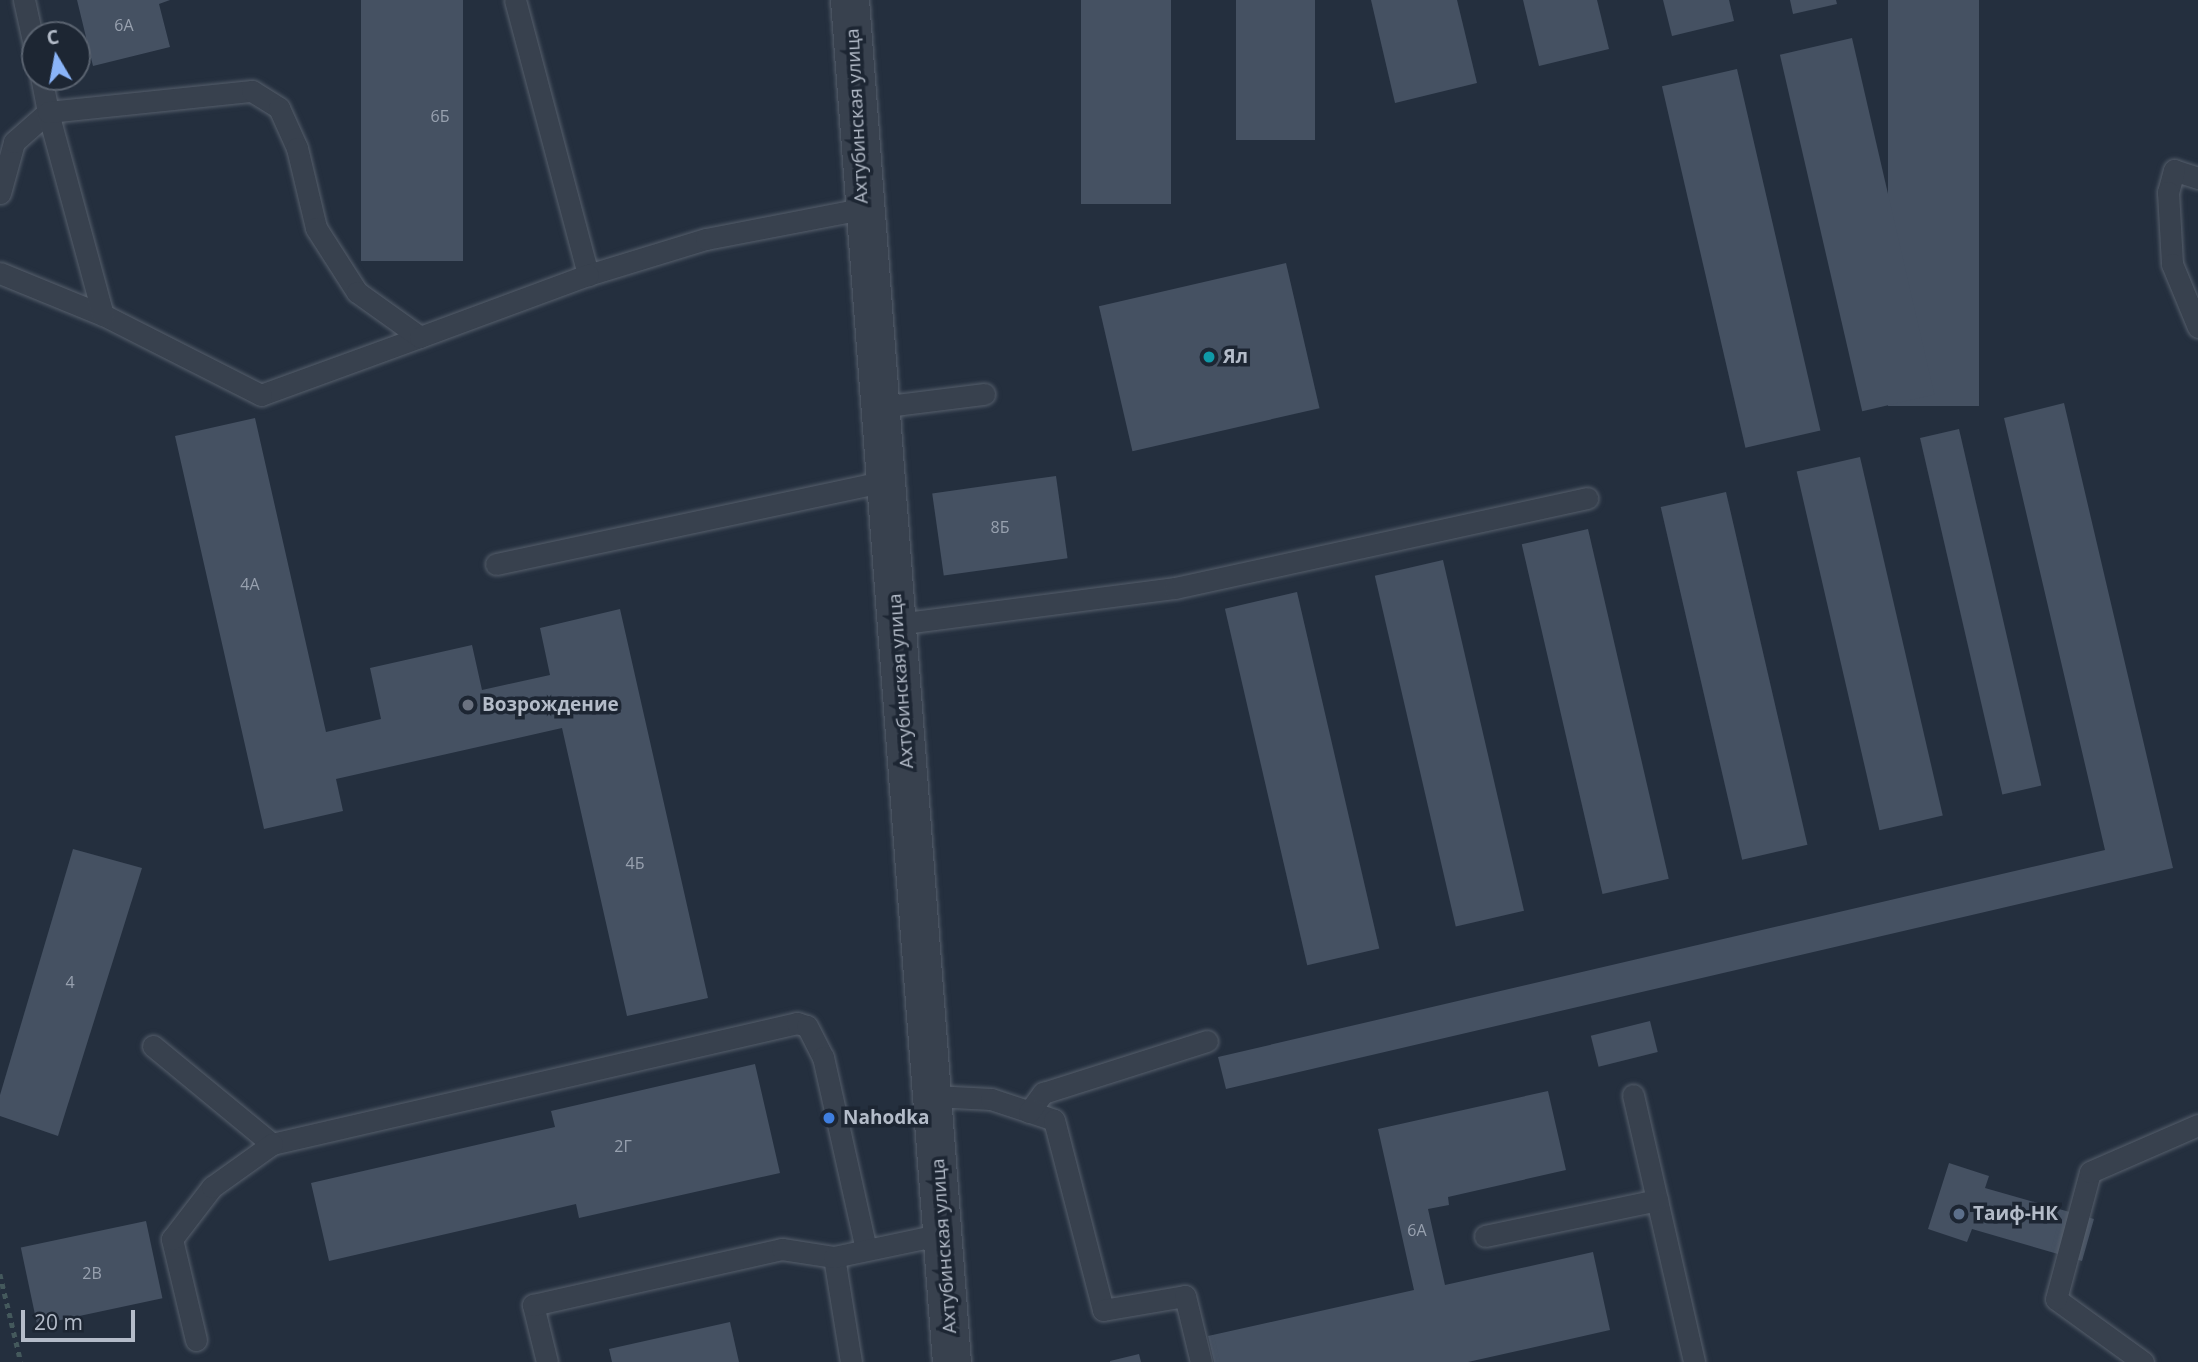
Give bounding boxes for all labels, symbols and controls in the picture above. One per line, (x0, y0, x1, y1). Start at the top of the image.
house number: 6А (114, 15, 134, 35)
north arrow (21, 21, 91, 91)
text: С (44, 23, 61, 51)
street label: Ахтубинская улица (841, 28, 873, 204)
house number: 6Б (431, 106, 449, 126)
place label: Ял (1223, 346, 1248, 368)
marker: Ял (1201, 349, 1217, 365)
house number: 8Б (991, 517, 1009, 537)
house number: 4А (240, 574, 260, 594)
street label: Ахтубинская улица (884, 593, 918, 769)
place label: Возрождение (482, 694, 619, 716)
marker: Возрождение (460, 697, 476, 713)
house number: 4Б (626, 853, 644, 873)
house number: 4 (65, 972, 75, 992)
place label: Nahodka (843, 1107, 929, 1129)
marker: Nahodka (821, 1110, 837, 1126)
house number: 2Г (614, 1136, 632, 1156)
street label: Ахтубинская улица (927, 1158, 961, 1334)
place label: Таиф-НК (1973, 1203, 2058, 1225)
marker: Таиф-НК (1951, 1206, 1967, 1222)
house number: 6А (1407, 1220, 1427, 1240)
house number: 2В (82, 1263, 102, 1283)
scale bar (24, 1296, 138, 1340)
text: 20 m (34, 1308, 83, 1336)

